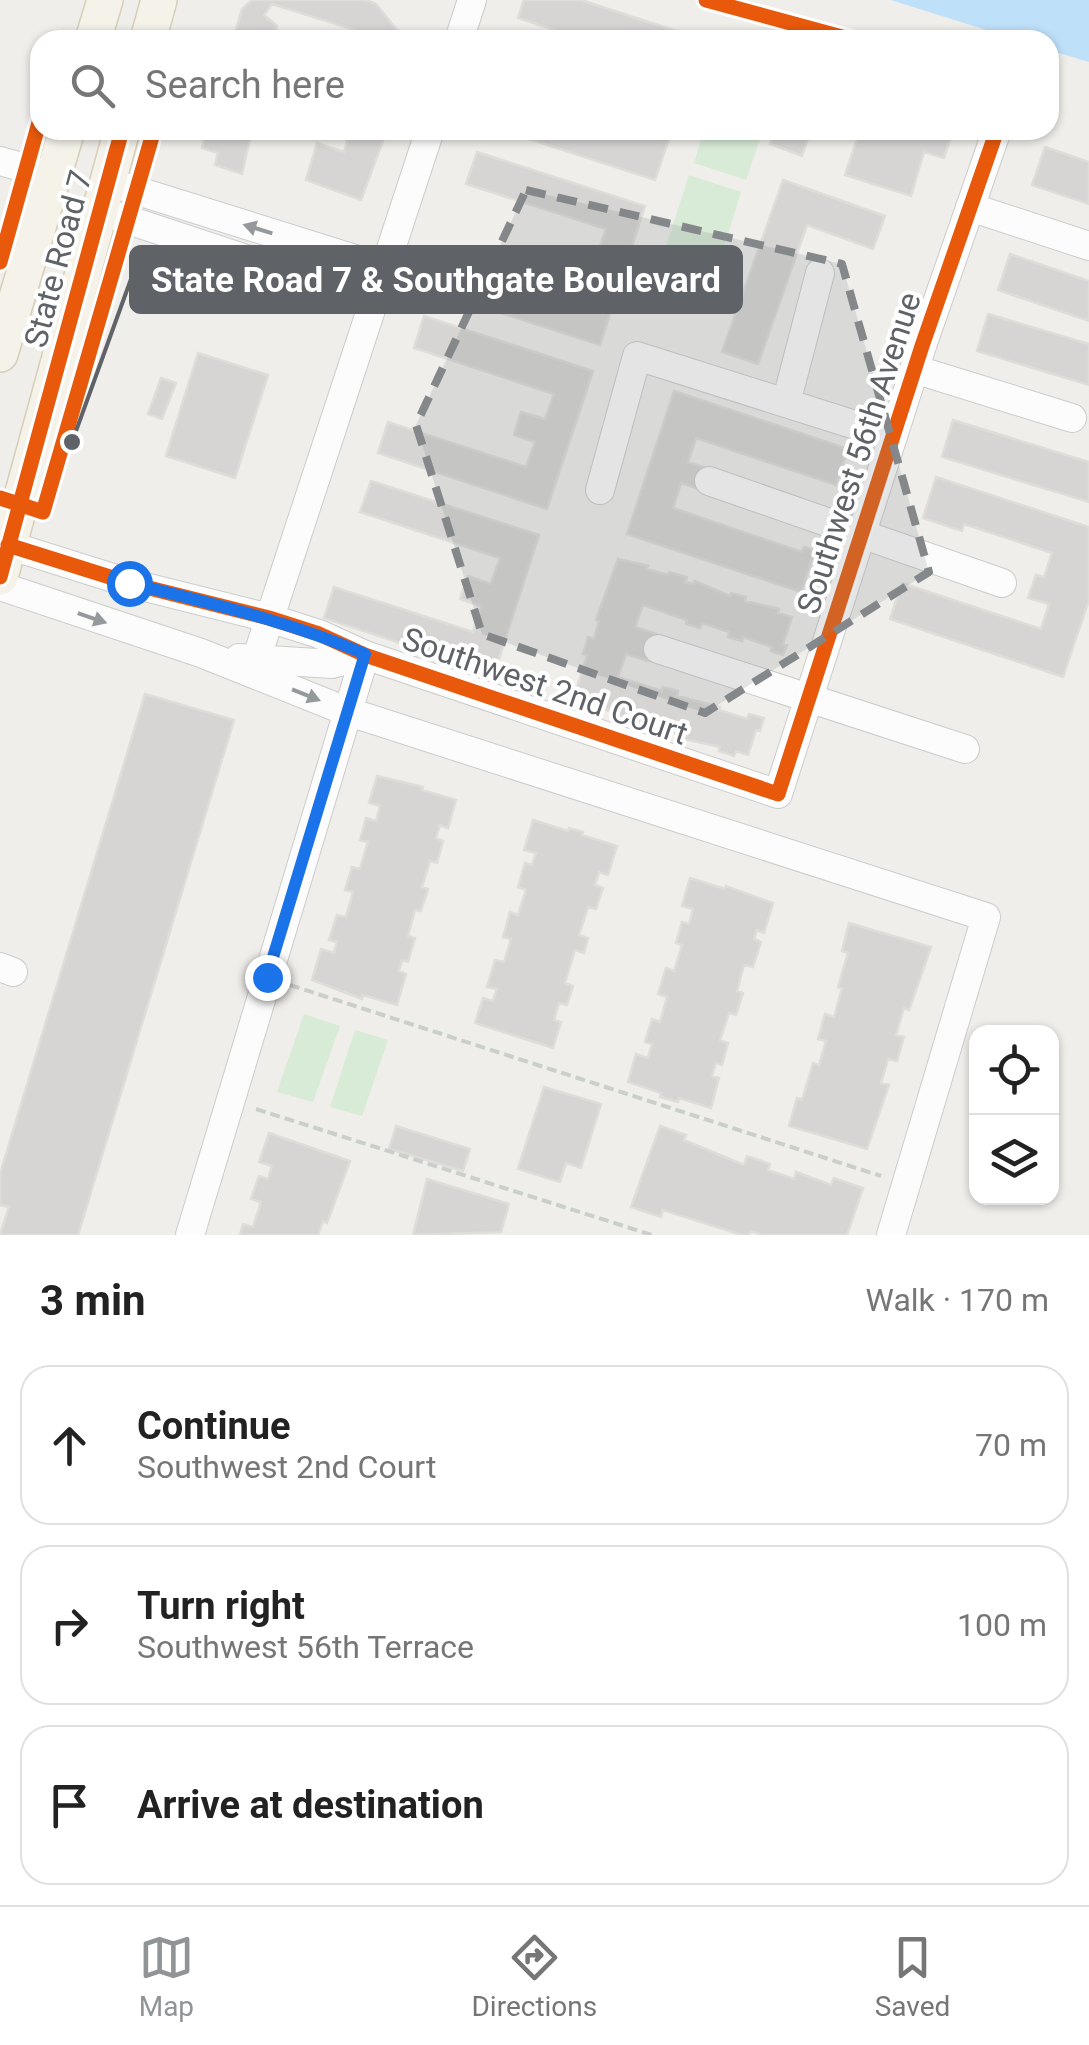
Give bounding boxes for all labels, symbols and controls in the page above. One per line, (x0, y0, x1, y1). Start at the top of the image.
search box (30, 30, 1059, 140)
icon: search (65, 58, 120, 113)
text: Search here (145, 63, 345, 107)
street label: State Road 7 (16, 166, 100, 352)
one-way arrow (242, 221, 272, 236)
callout: State Road 7 & Southgate Boulevard (131, 247, 741, 312)
text: State Road 7 & Southgate Boulevard (151, 260, 721, 301)
street label: Southwest 56th Avenue (789, 288, 929, 618)
route start (107, 561, 153, 607)
one-way arrow (78, 612, 108, 627)
street label: Southwest 2nd Court (397, 619, 693, 753)
one-way arrow (292, 687, 322, 703)
route end (245, 955, 291, 1001)
map controls (969, 1025, 1059, 1205)
button: locate (969, 1025, 1059, 1115)
button: layers (969, 1115, 1059, 1205)
text: 3 min (40, 1276, 146, 1325)
text: Walk · 170 m (866, 1281, 1049, 1319)
text: Continue (137, 1404, 291, 1448)
icon: ahead (42, 1418, 97, 1473)
text: 70 m (975, 1426, 1047, 1464)
text: Southwest 2nd Court (137, 1448, 436, 1486)
text: Turn right (137, 1584, 305, 1628)
icon: right (42, 1598, 97, 1653)
text: 100 m (957, 1606, 1047, 1644)
text: Southwest 56th Terrace (137, 1628, 474, 1666)
icon: arrive (42, 1778, 97, 1833)
text: Arrive at destination (137, 1783, 484, 1827)
tab: Map (139, 1930, 194, 2023)
tab: Directions (471, 1930, 597, 2023)
tab: Saved (875, 1930, 950, 2023)

